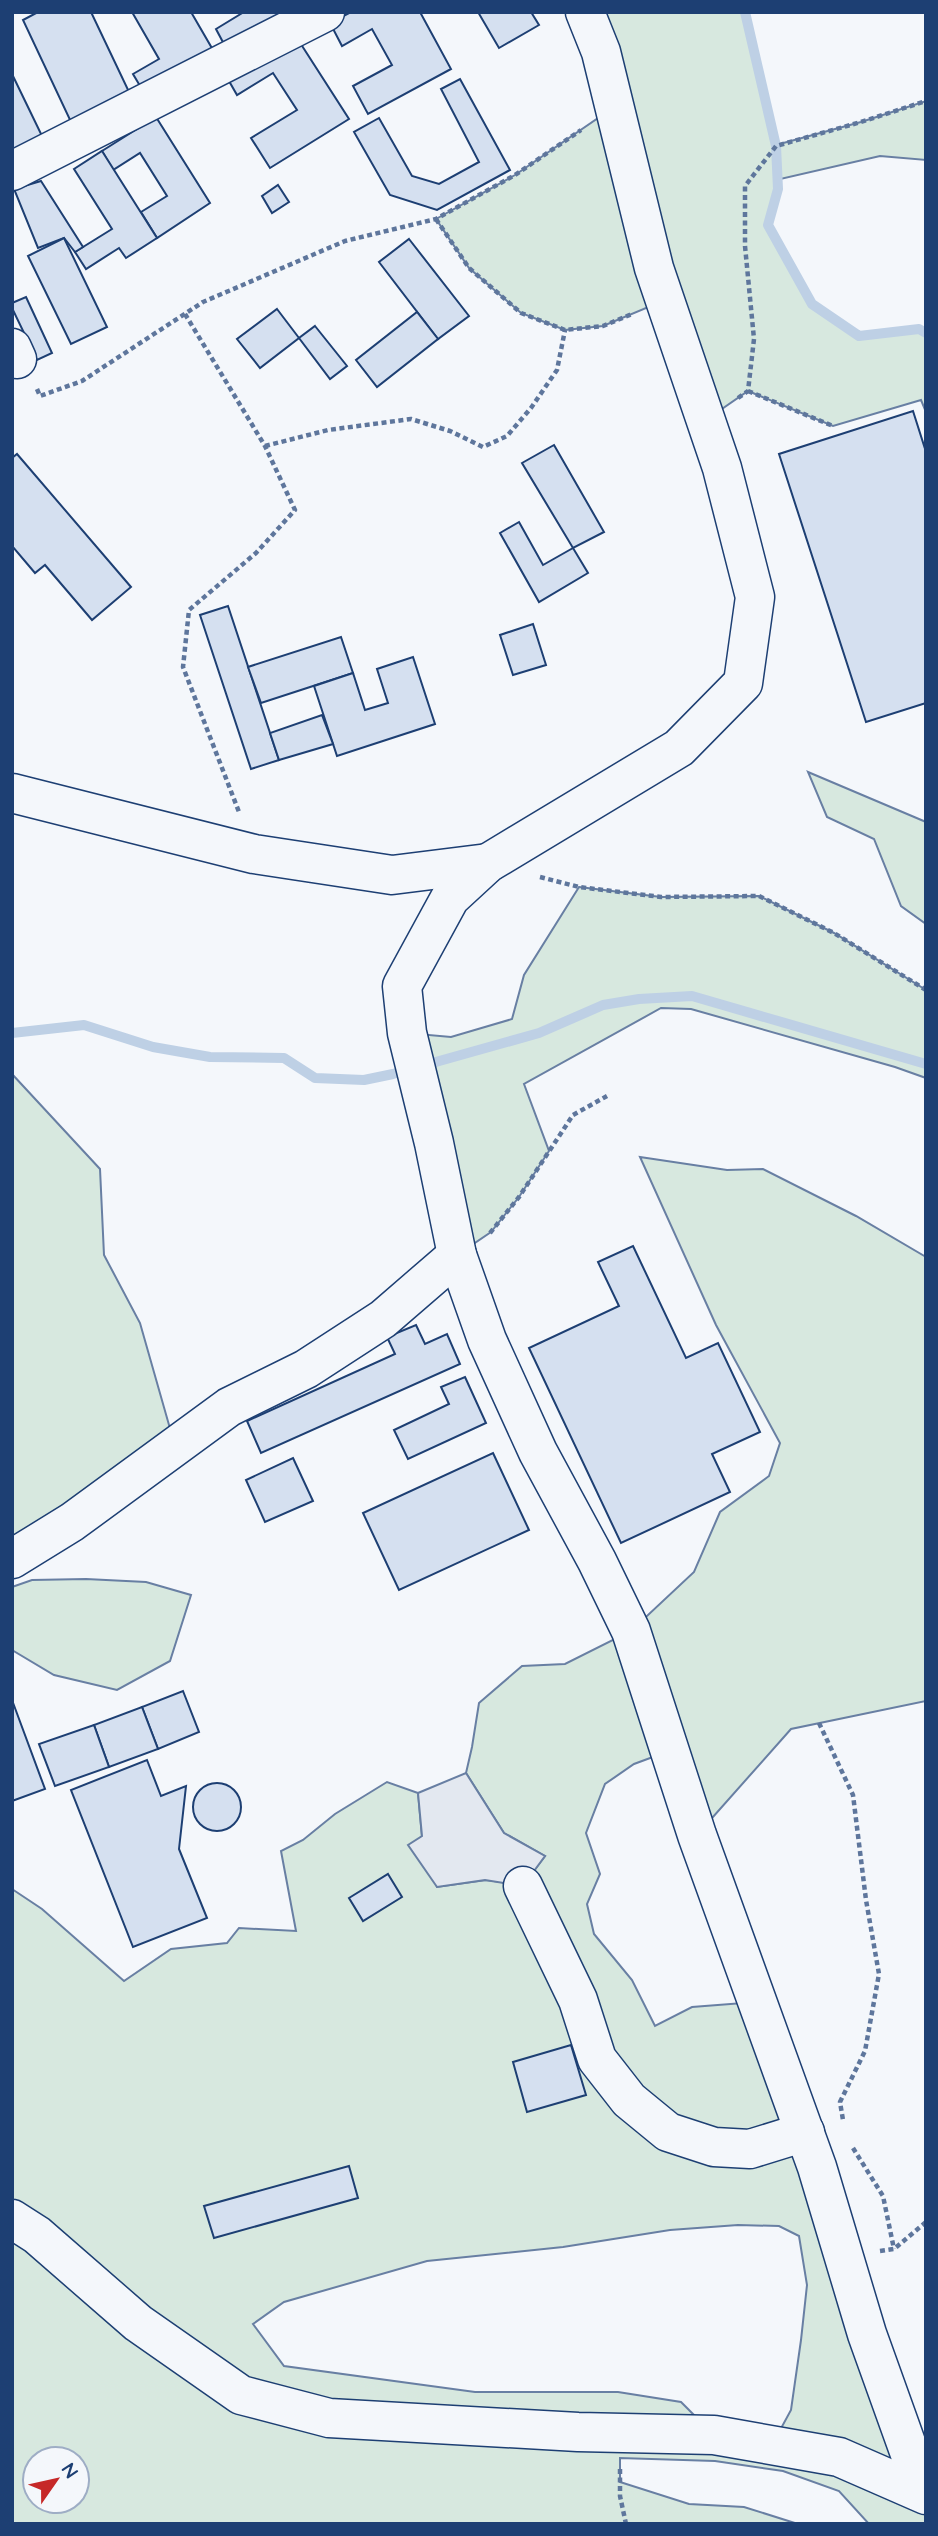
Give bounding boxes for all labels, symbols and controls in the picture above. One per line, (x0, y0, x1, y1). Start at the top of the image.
north arrow (21, 2445, 91, 2515)
text: N (56, 2458, 84, 2483)

